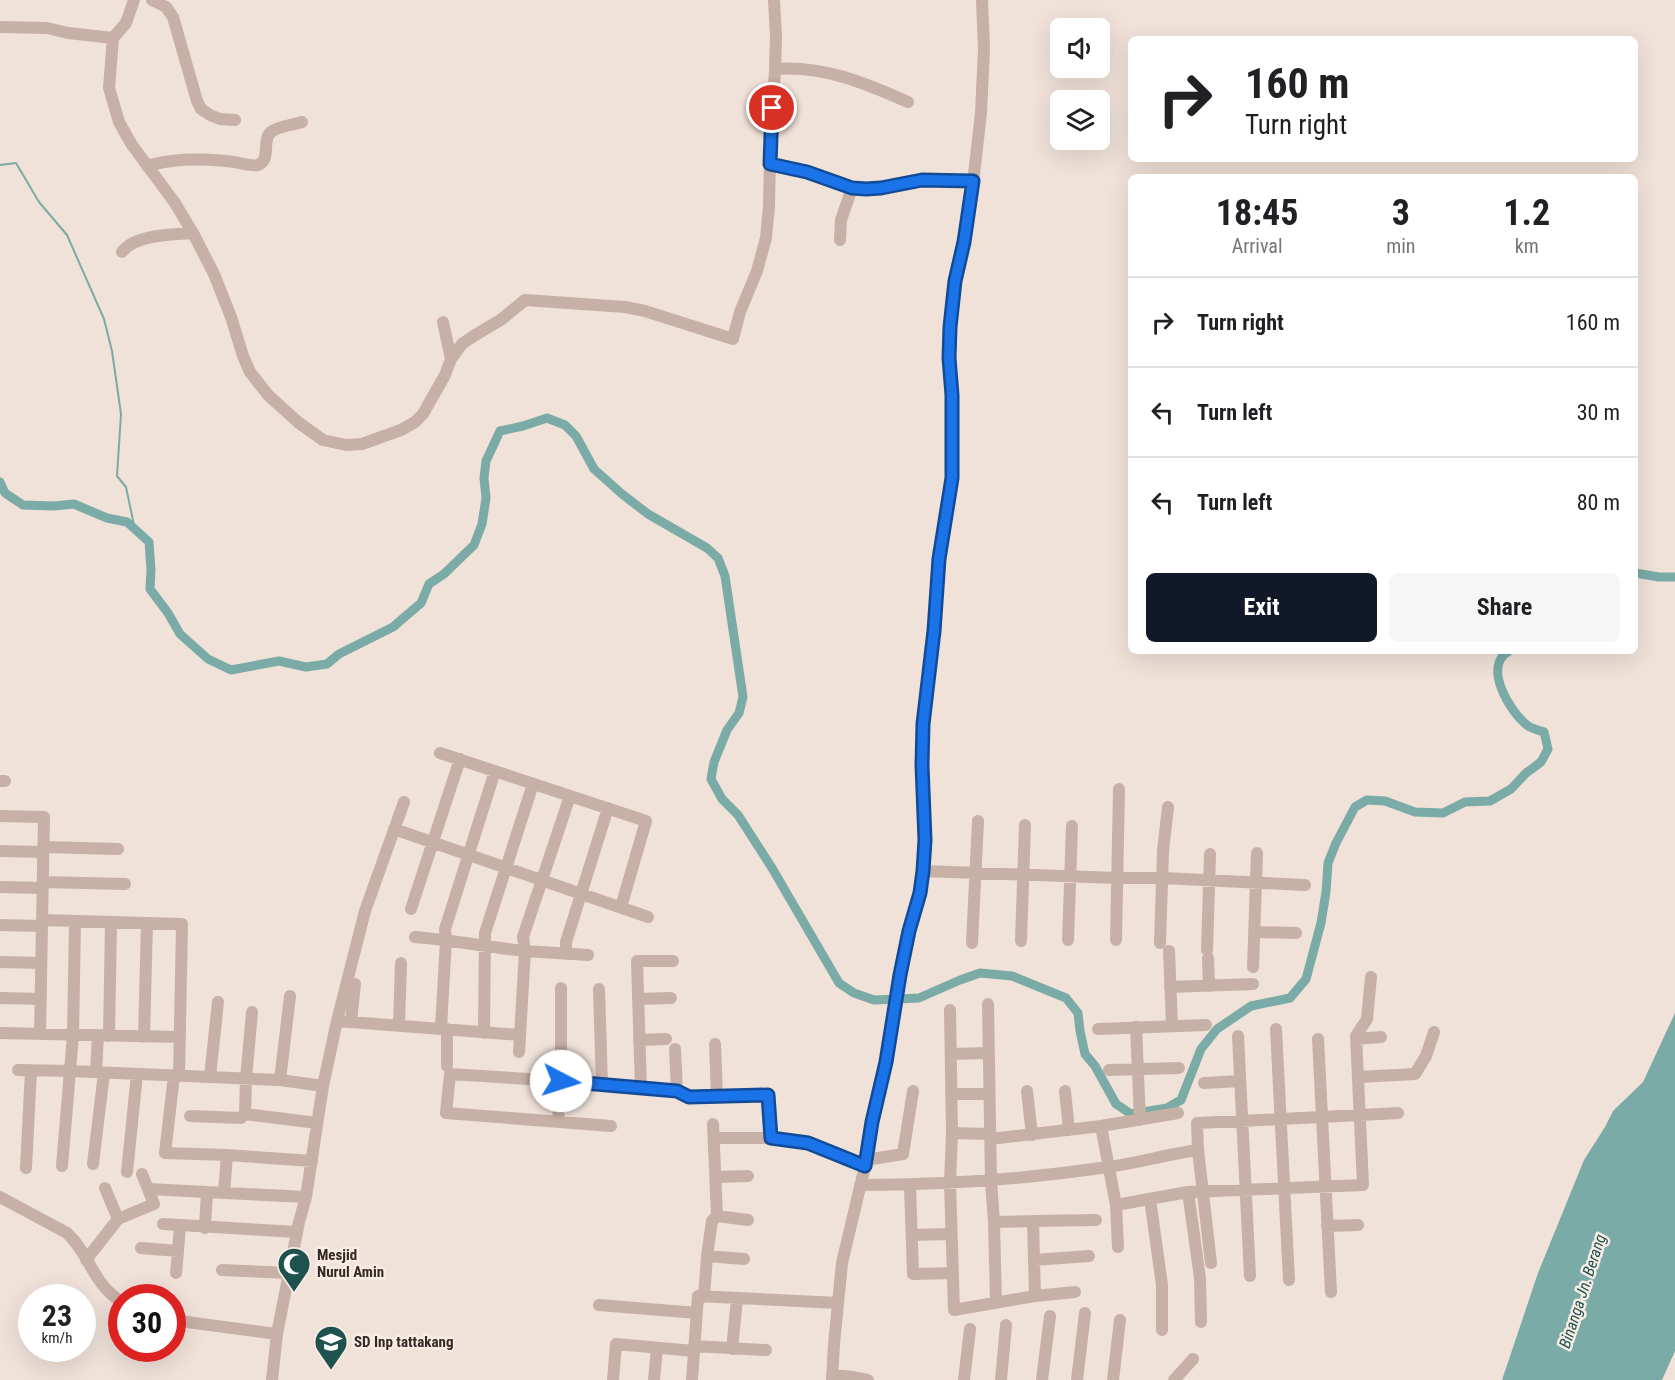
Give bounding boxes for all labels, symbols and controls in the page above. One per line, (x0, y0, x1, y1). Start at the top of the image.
map controls (1050, 18, 1110, 150)
button: sound (1050, 18, 1110, 78)
text: 160 m (1245, 59, 1350, 108)
icon: right (1146, 60, 1224, 138)
pin (746, 82, 797, 133)
button: layers (1050, 90, 1110, 150)
icon: arrive (755, 91, 788, 124)
text: Turn right (1245, 109, 1347, 141)
text: 18:45 (1216, 192, 1298, 234)
text: 3 (1392, 192, 1410, 234)
text: 1.2 (1503, 192, 1550, 234)
text: Arrival (1232, 234, 1283, 258)
text: min (1386, 234, 1416, 258)
text: km (1515, 234, 1539, 258)
icon: right (1146, 306, 1179, 339)
text: Turn right (1197, 310, 1284, 335)
text: 160 m (1566, 310, 1620, 335)
icon: left (1146, 396, 1179, 429)
text: Turn left (1197, 400, 1272, 425)
text: 30 m (1577, 400, 1620, 425)
icon: left (1146, 486, 1179, 519)
text: Turn left (1197, 490, 1272, 515)
text: 80 m (1577, 490, 1620, 515)
button: Exit (1146, 573, 1377, 642)
button: Share (1389, 573, 1620, 642)
position arrow (529, 1049, 593, 1113)
water label: Binanga Jn. Berang (1555, 1231, 1610, 1351)
mosque icon: Mesjid Nurul Amin (276, 1246, 312, 1293)
place label: Mesjid Nurul Amin (317, 1246, 384, 1281)
speed limit sign: 30 (108, 1284, 186, 1362)
text: 23 (42, 1298, 72, 1333)
school or university icon: SD Inp tattakang (313, 1324, 349, 1371)
text: km/h (42, 1329, 72, 1347)
place label: SD Inp tattakang (354, 1333, 453, 1351)

